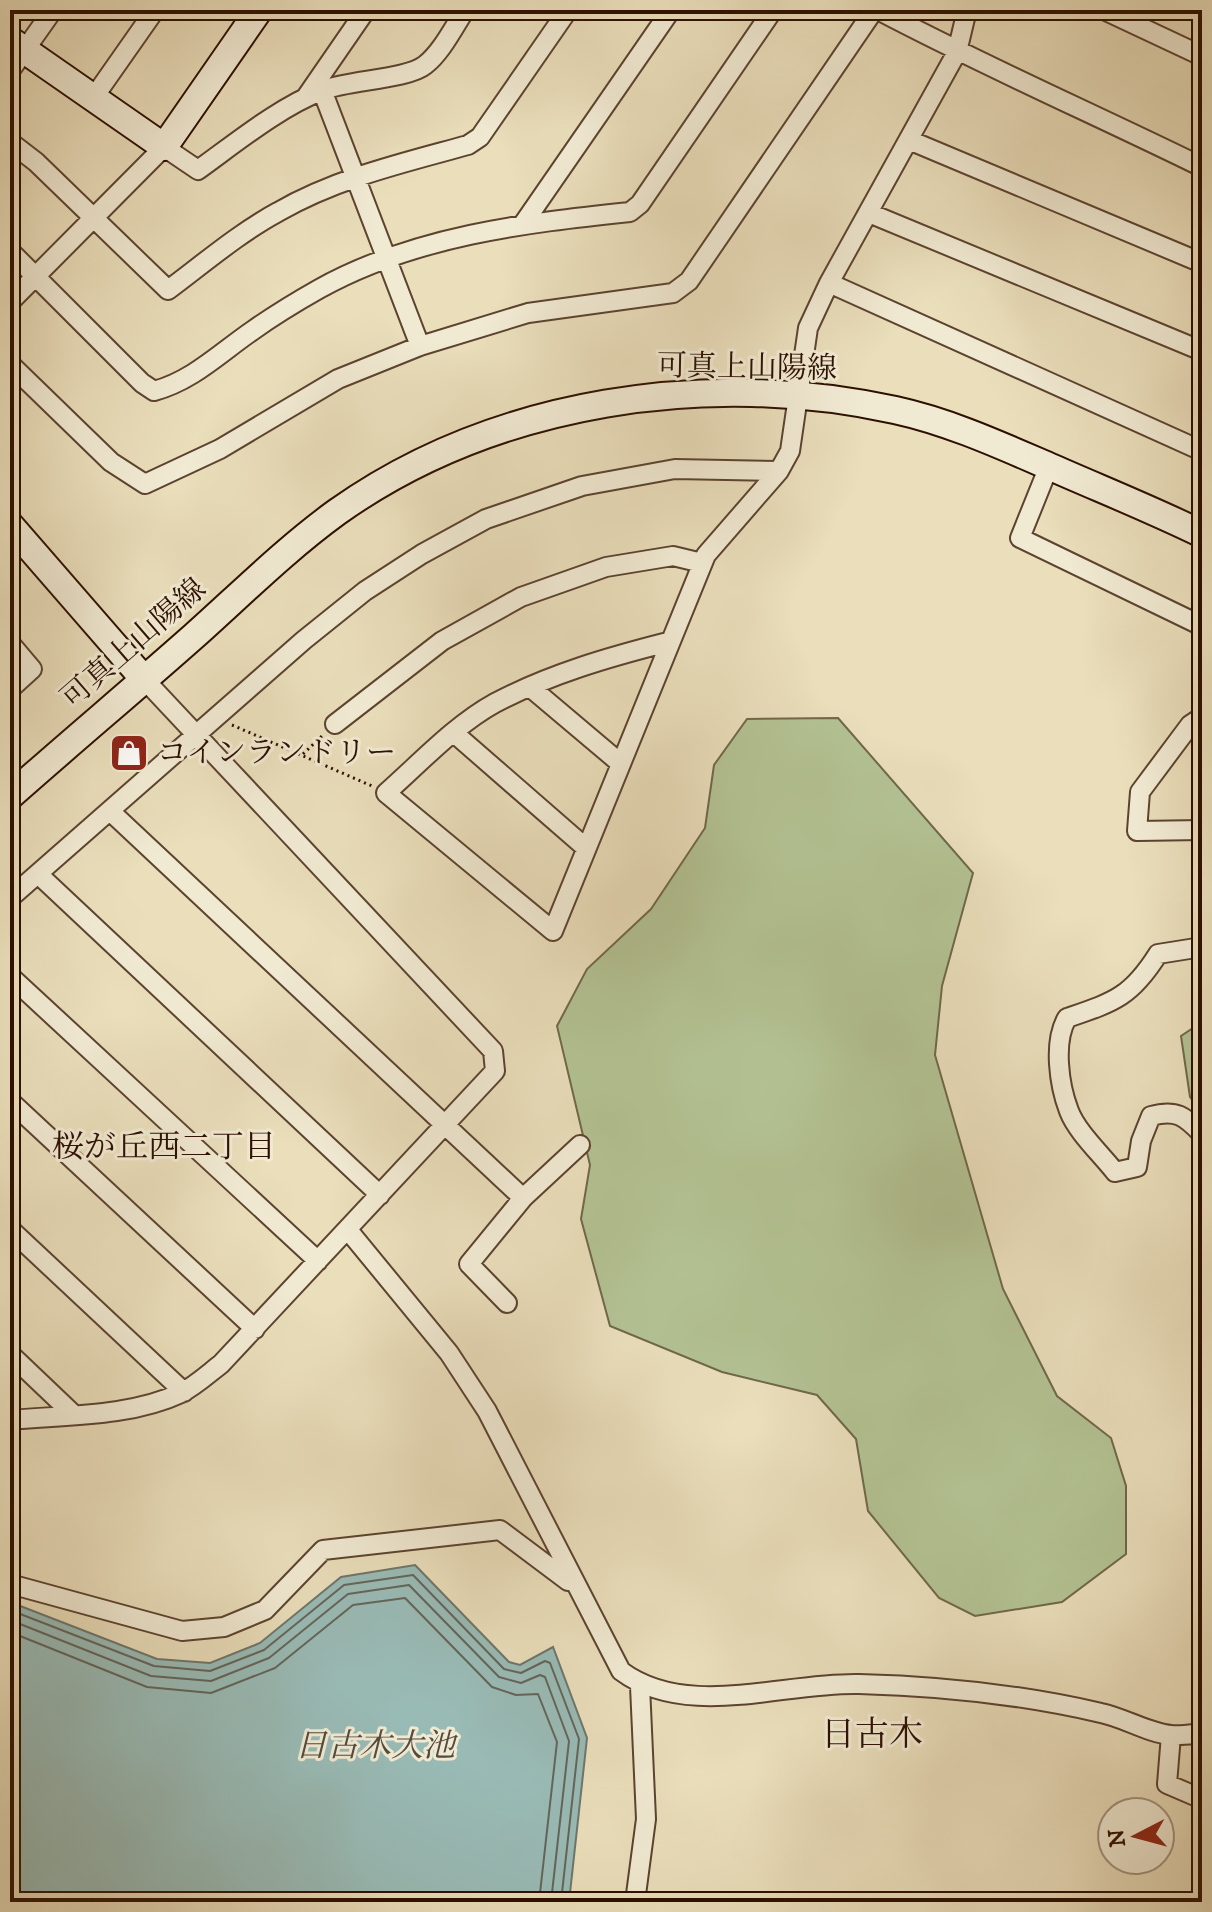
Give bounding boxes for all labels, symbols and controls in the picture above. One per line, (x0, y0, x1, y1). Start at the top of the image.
street label: 可真上山陽線 (657, 348, 837, 388)
street label: 可真上山陽線 (54, 571, 214, 717)
shop icon: コインランドリー (108, 732, 150, 774)
place label: コインランドリー (157, 735, 396, 772)
district label: 桜が丘西二丁目 (52, 1128, 276, 1168)
district label: 日古木 (821, 1714, 923, 1756)
water label: 日古木大池 (295, 1727, 458, 1767)
north arrow (1096, 1796, 1176, 1876)
text: N (1103, 1828, 1132, 1848)

